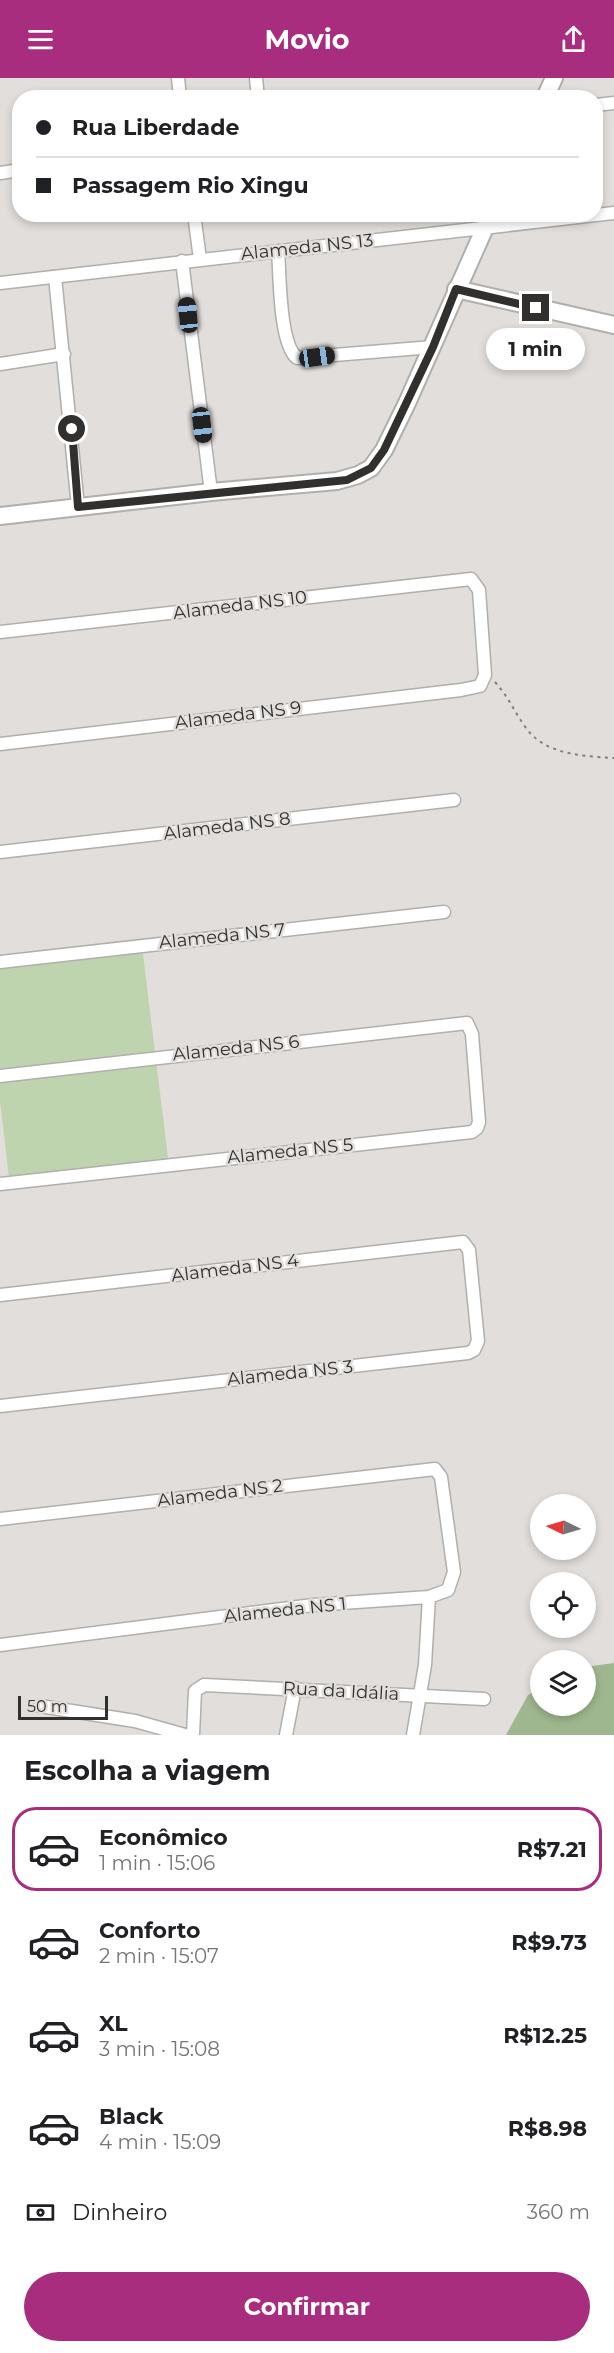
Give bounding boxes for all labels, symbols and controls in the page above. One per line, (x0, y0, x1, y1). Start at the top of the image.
icon: menu (24, 23, 57, 56)
text: Movio (264, 23, 350, 56)
icon: share (557, 23, 590, 56)
text: Rua Liberdade (72, 114, 239, 141)
text: Passagem Rio Xingu (72, 172, 309, 199)
street label: Alameda NS 13 (240, 229, 374, 265)
route end (522, 294, 549, 321)
car (177, 296, 199, 334)
callout: 1 min (486, 329, 586, 371)
text: 1 min (508, 337, 563, 361)
car (298, 346, 336, 368)
car (191, 406, 213, 444)
route start (58, 415, 85, 442)
street label: Alameda NS 10 (172, 586, 308, 624)
street label: Alameda NS 9 (174, 696, 303, 734)
street label: Alameda NS 8 (162, 807, 292, 845)
street label: Alameda NS 7 (158, 918, 286, 954)
street label: Alameda NS 6 (172, 1030, 300, 1066)
street label: Alameda NS 5 (226, 1133, 354, 1169)
street label: Alameda NS 4 (170, 1249, 300, 1287)
street label: Alameda NS 3 (226, 1355, 354, 1391)
street label: Alameda NS 2 (156, 1474, 284, 1512)
north arrow (530, 1494, 596, 1560)
map controls (530, 1494, 596, 1716)
button: locate (530, 1572, 596, 1638)
street label: Alameda NS 1 (223, 1593, 347, 1627)
button: layers (530, 1650, 596, 1716)
street label: Rua da Idália (282, 1677, 400, 1705)
scale bar (18, 1693, 108, 1720)
text: 50 m (27, 1697, 68, 1716)
text: Escolha a viagem (24, 1754, 271, 1787)
icon: car (27, 1822, 81, 1876)
text: Econômico (99, 1824, 228, 1851)
text: R$7.21 (517, 1836, 587, 1863)
text: 1 min · 15:06 (99, 1851, 215, 1875)
icon: car (27, 1915, 81, 1969)
text: Conforto (99, 1917, 200, 1944)
text: R$9.73 (511, 1929, 587, 1956)
text: 2 min · 15:07 (99, 1944, 219, 1968)
icon: car (27, 2008, 81, 2062)
text: XL (99, 2010, 128, 2037)
text: R$12.25 (503, 2022, 587, 2049)
text: 3 min · 15:08 (99, 2037, 220, 2061)
icon: car (27, 2101, 81, 2155)
text: Black (99, 2103, 163, 2130)
text: R$8.98 (508, 2115, 587, 2142)
text: 4 min · 15:09 (99, 2130, 221, 2154)
icon: cash (24, 2196, 57, 2229)
text: Dinheiro (72, 2199, 167, 2226)
text: 360 m (527, 2200, 590, 2224)
button: Confirmar (24, 2272, 590, 2341)

